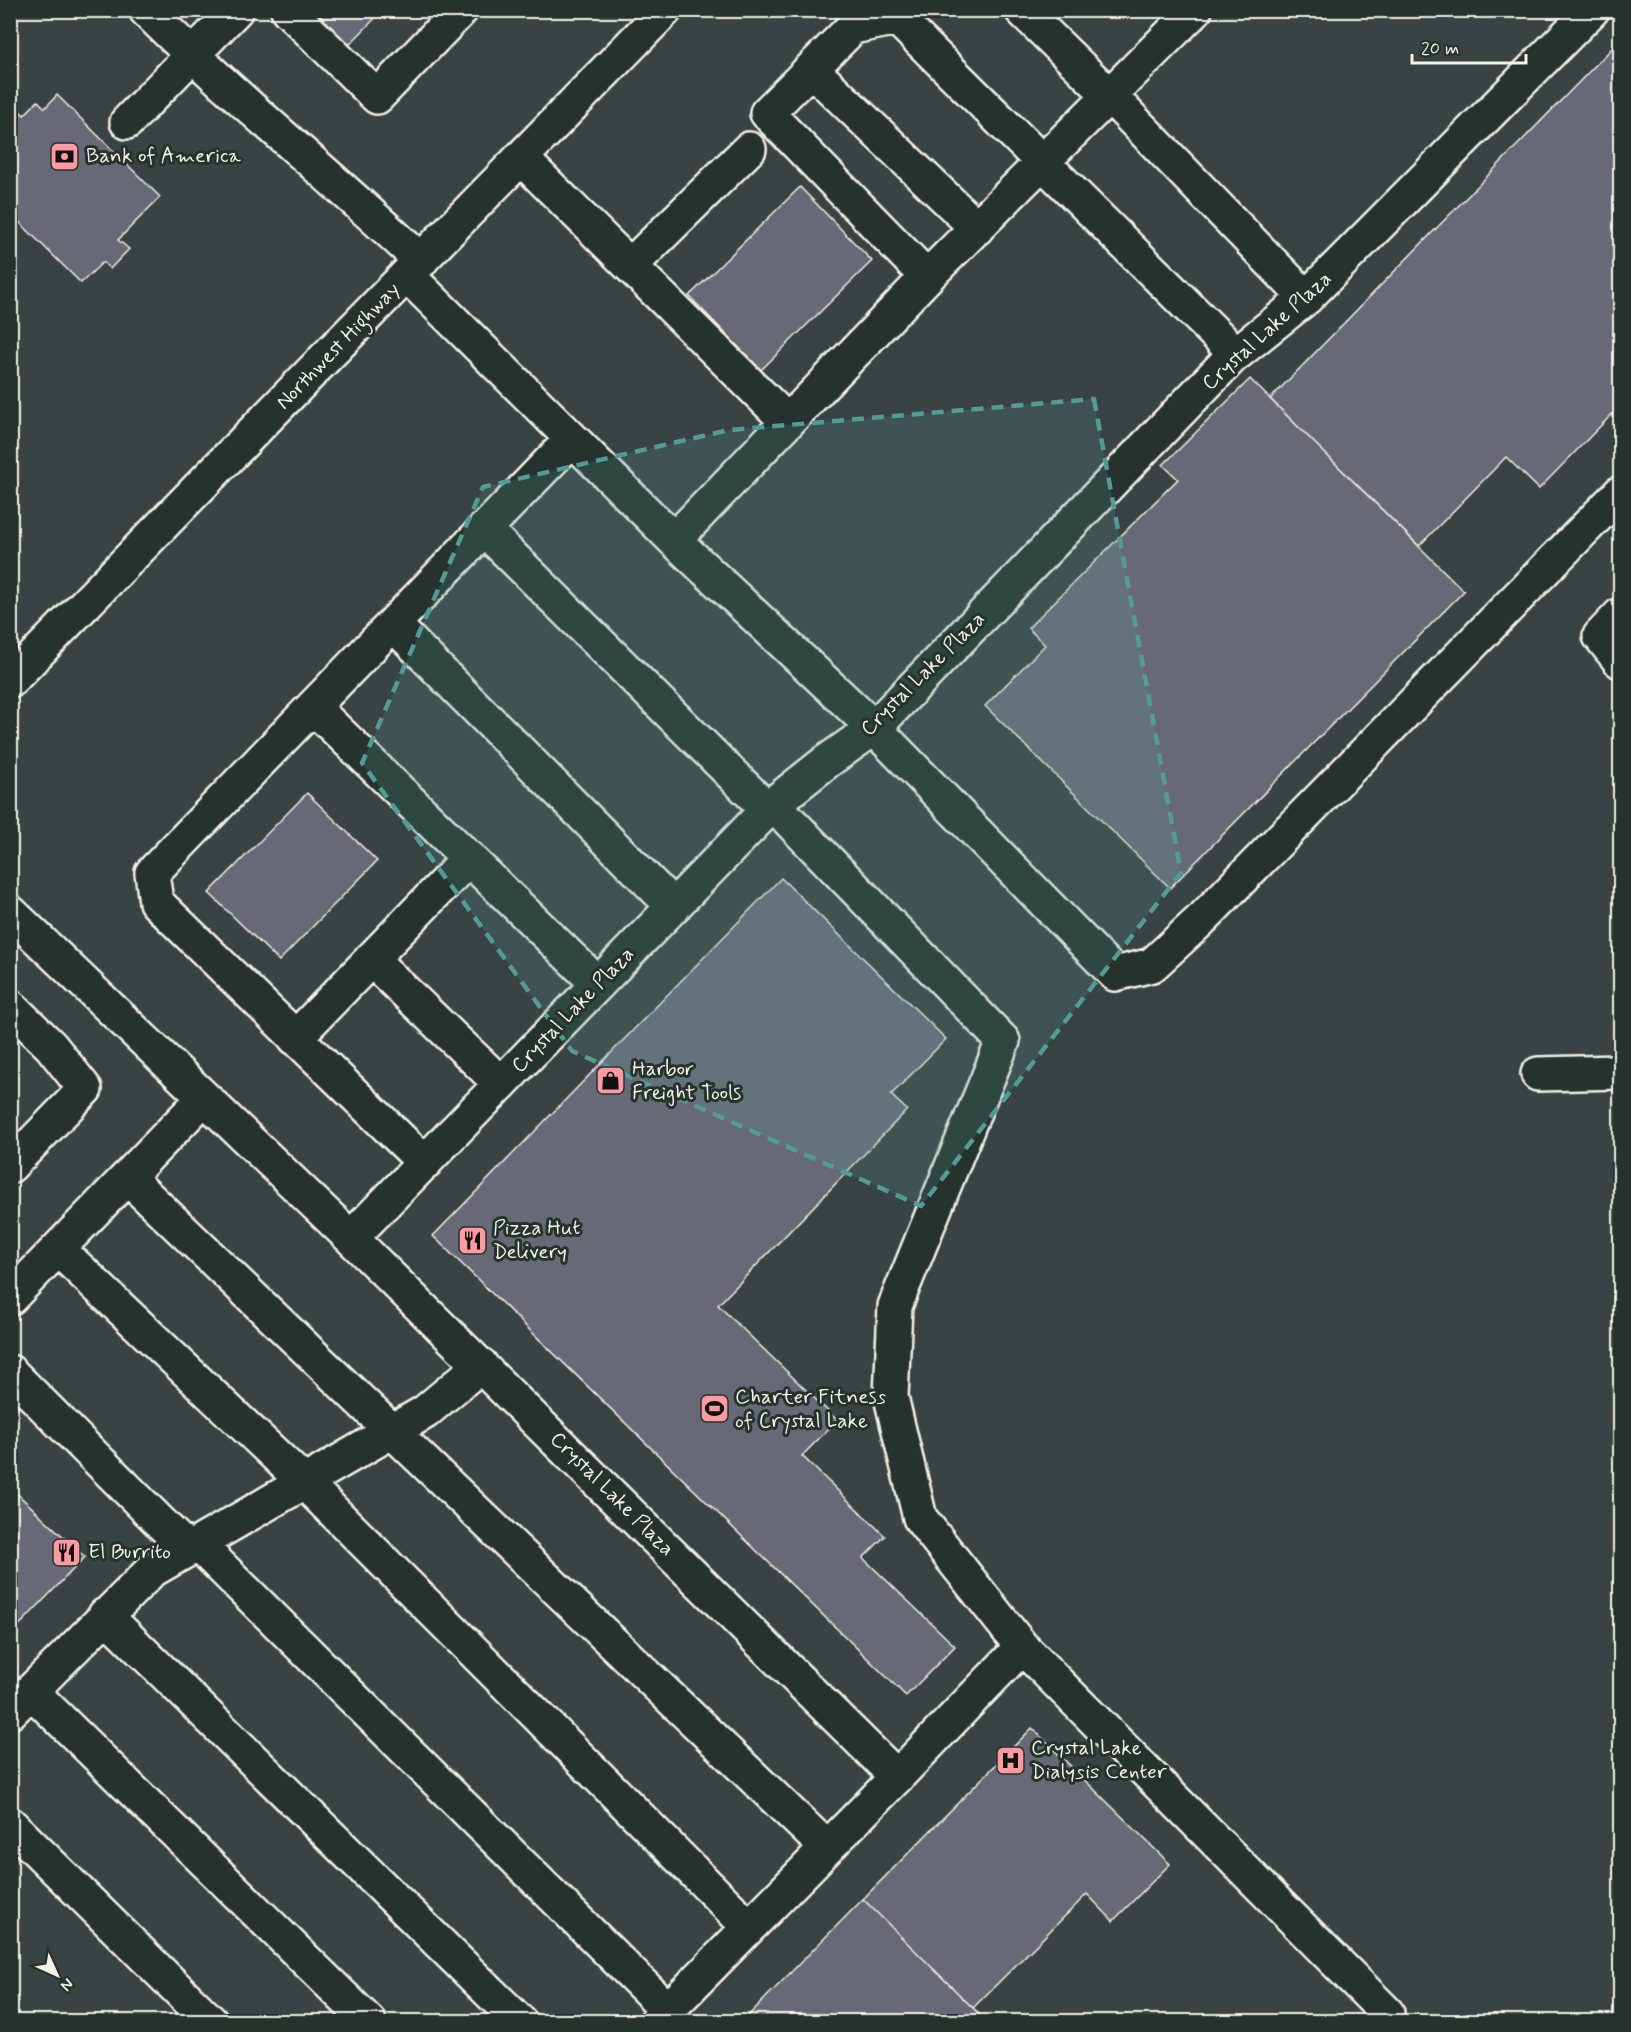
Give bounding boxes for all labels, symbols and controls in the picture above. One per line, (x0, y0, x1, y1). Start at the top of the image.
scale bar (1412, 27, 1526, 65)
text: 20 m (1421, 37, 1459, 61)
bank icon: Bank of America (49, 140, 81, 172)
place label: Bank of America (86, 142, 241, 170)
street label: Crystal Lake Plaza (1196, 265, 1338, 397)
street label: Northwest Highway (270, 276, 408, 417)
street label: Crystal Lake Plaza (855, 606, 991, 742)
street label: Crystal Lake Plaza (505, 941, 641, 1079)
place label: Harbor Freight Tools (632, 1055, 741, 1107)
shop icon: Harbor Freight Tools (595, 1065, 627, 1097)
place label: Pizza Hut Delivery (493, 1214, 580, 1266)
restaurant icon: Pizza Hut Delivery (456, 1224, 488, 1256)
place label: Charter Fitness of Crystal Lake (735, 1383, 886, 1435)
sports icon: Charter Fitness of Crystal Lake (698, 1393, 730, 1425)
street label: Crystal Lake Plaza (544, 1426, 680, 1562)
restaurant icon: El Burrito (51, 1536, 83, 1568)
place label: El Burrito (88, 1538, 171, 1566)
place label: Crystal Lake Dialysis Center (1031, 1734, 1167, 1786)
hospital icon: Crystal Lake Dialysis Center (994, 1744, 1026, 1776)
north arrow (27, 1945, 87, 2005)
text: N (55, 1973, 78, 1996)

